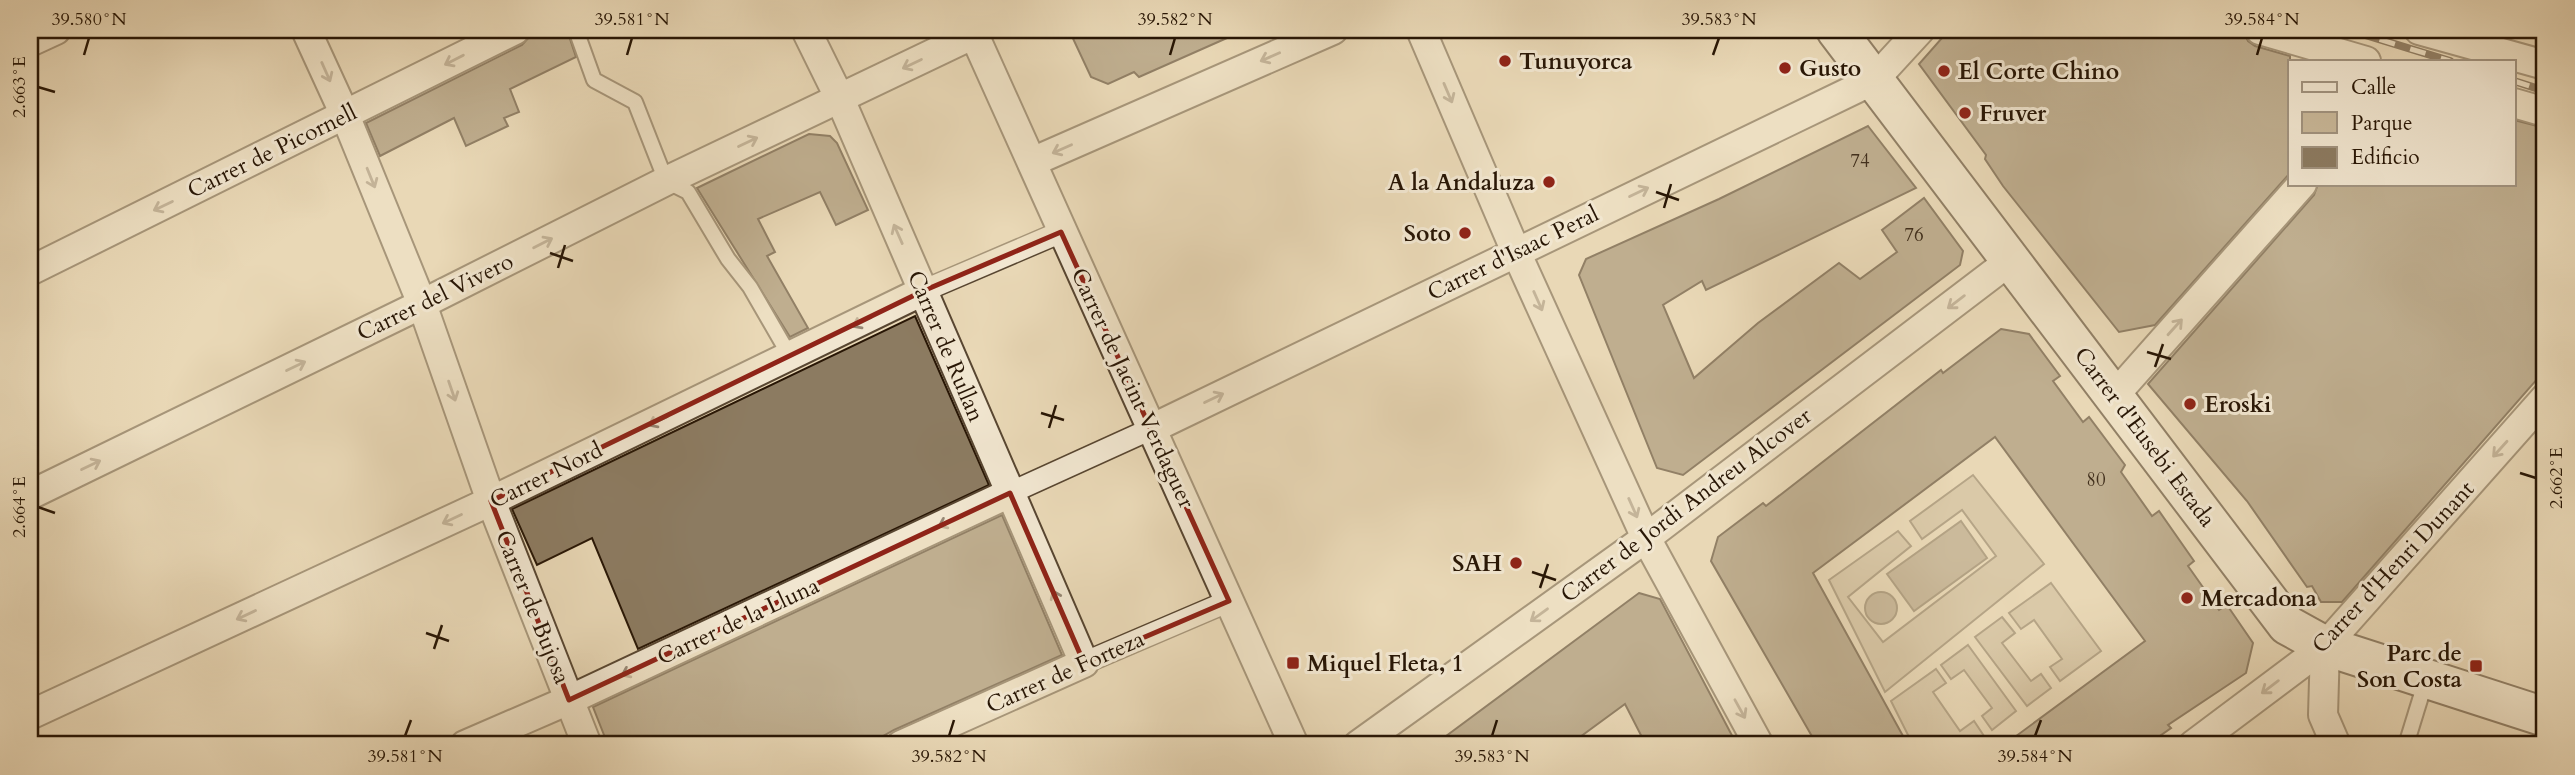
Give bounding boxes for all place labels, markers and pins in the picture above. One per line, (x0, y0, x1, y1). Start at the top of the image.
place label: Tunuyorca (1519, 46, 1633, 77)
marker: Tunuyorca (1497, 53, 1513, 69)
place label: Gusto (1799, 53, 1861, 84)
place label: El Corte Chino (1958, 56, 2119, 87)
marker: Gusto (1777, 60, 1793, 76)
marker: El Corte Chino (1936, 63, 1952, 79)
place label: Fruver (1979, 98, 2047, 129)
marker: Fruver (1957, 105, 1973, 121)
place label: A la Andaluza (1388, 167, 1536, 198)
marker: A la Andaluza (1541, 174, 1557, 190)
place label: Soto (1404, 218, 1451, 249)
marker: Soto (1457, 225, 1473, 241)
place label: Eroski (2204, 389, 2271, 420)
marker: Eroski (2182, 396, 2198, 412)
place label: SAH (1452, 548, 1502, 579)
marker: SAH (1508, 555, 1524, 571)
place label: Mercadona (2201, 583, 2317, 614)
marker: Mercadona (2179, 590, 2195, 606)
place label: Parc de Son Costa (2357, 638, 2463, 695)
place label: Miquel Fleta, 1 (1307, 648, 1464, 679)
marker: Miquel Fleta, 1 (1285, 655, 1301, 671)
marker: Parc de Son Costa (2468, 658, 2484, 674)

